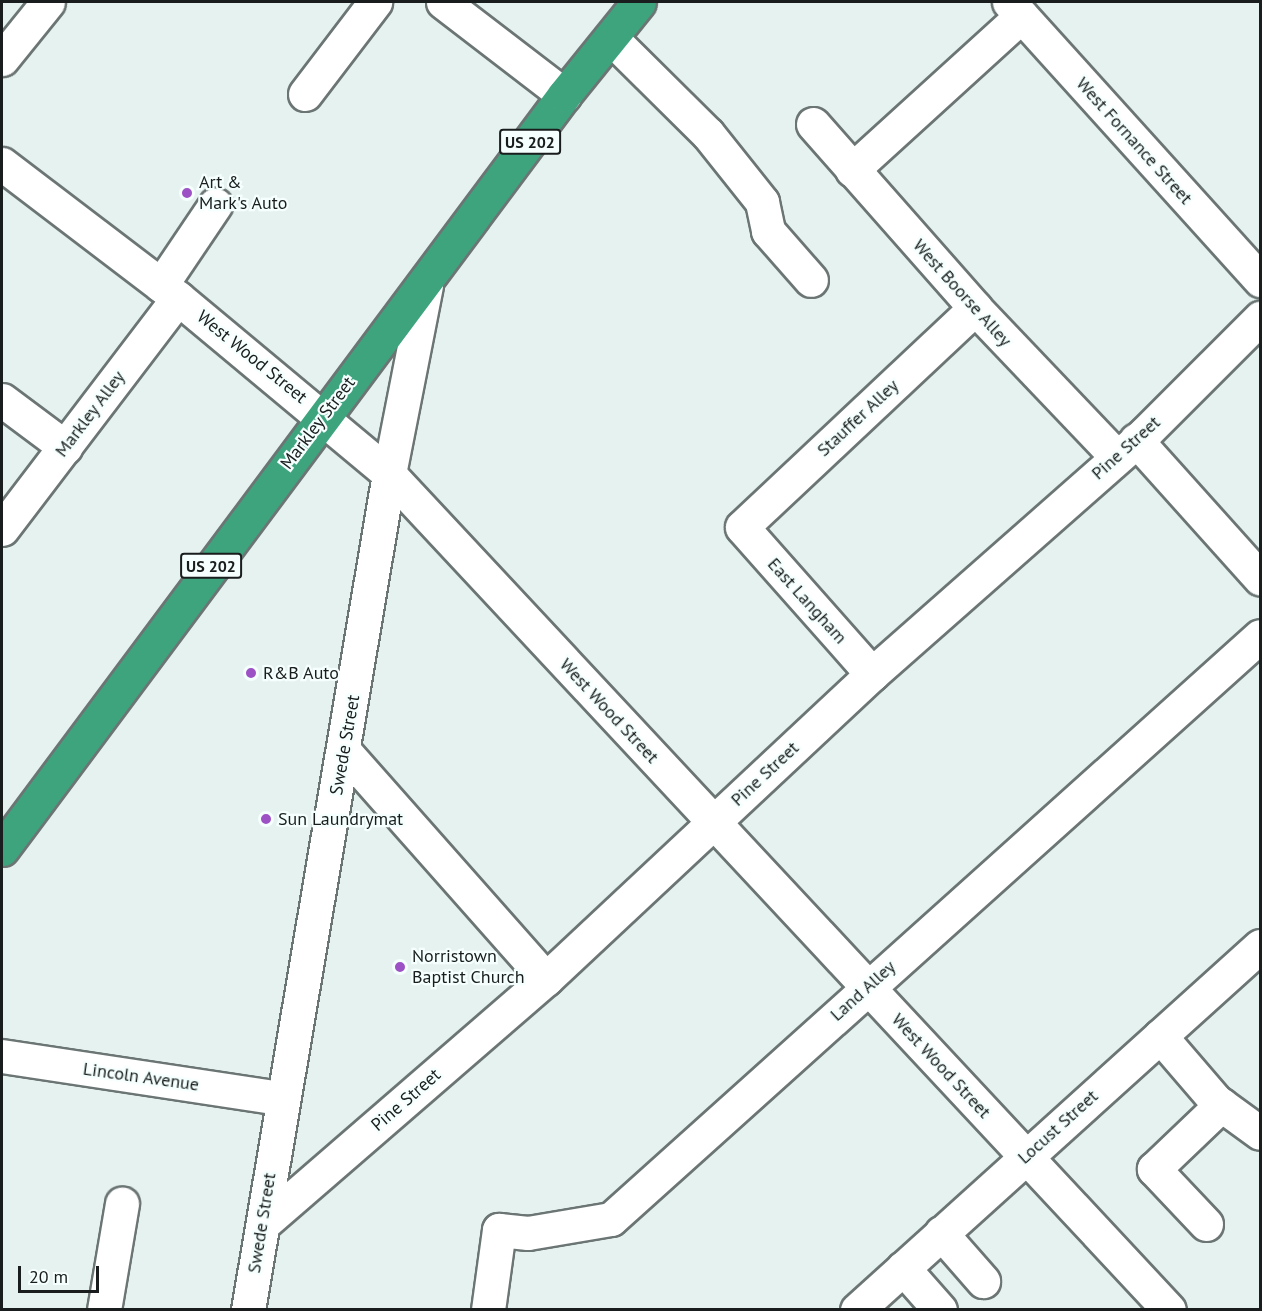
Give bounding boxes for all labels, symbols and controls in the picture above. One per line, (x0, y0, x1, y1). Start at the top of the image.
street label: West Fornance Street (1071, 73, 1197, 209)
road number: US 202 (498, 129, 562, 155)
place label: Art & Mark's Auto (199, 172, 288, 214)
marker: Art & Mark's Auto (180, 186, 194, 200)
street label: West Boorse Alley (908, 235, 1016, 351)
street label: West Wood Street (192, 306, 312, 408)
street label: Markley Alley (50, 366, 130, 462)
street label: Markley Street (276, 372, 360, 474)
street label: Stauffer Alley (813, 375, 903, 461)
street label: Pine Street (1087, 412, 1165, 484)
road number: US 202 (180, 553, 242, 579)
street label: East Langham (763, 554, 851, 648)
street label: West Wood Street (555, 654, 663, 768)
place label: R&B Auto (263, 662, 339, 684)
marker: R&B Auto (244, 666, 258, 680)
street label: Swede Street (326, 693, 364, 797)
street label: Pine Street (727, 737, 803, 811)
place label: Sun Laundrymat (278, 808, 403, 830)
marker: Sun Laundrymat (259, 812, 273, 826)
place label: Norristown Baptist Church (412, 946, 524, 988)
street label: Land Alley (826, 956, 900, 1026)
marker: Norristown Baptist Church (393, 960, 407, 974)
street label: West Wood Street (887, 1009, 995, 1123)
street label: Lincoln Avenue (81, 1058, 201, 1096)
street label: Pine Street (367, 1064, 445, 1136)
street label: Locust Street (1014, 1085, 1102, 1169)
street label: Swede Street (243, 1171, 281, 1275)
scale bar (21, 1254, 102, 1292)
text: 20 m (29, 1265, 68, 1288)

